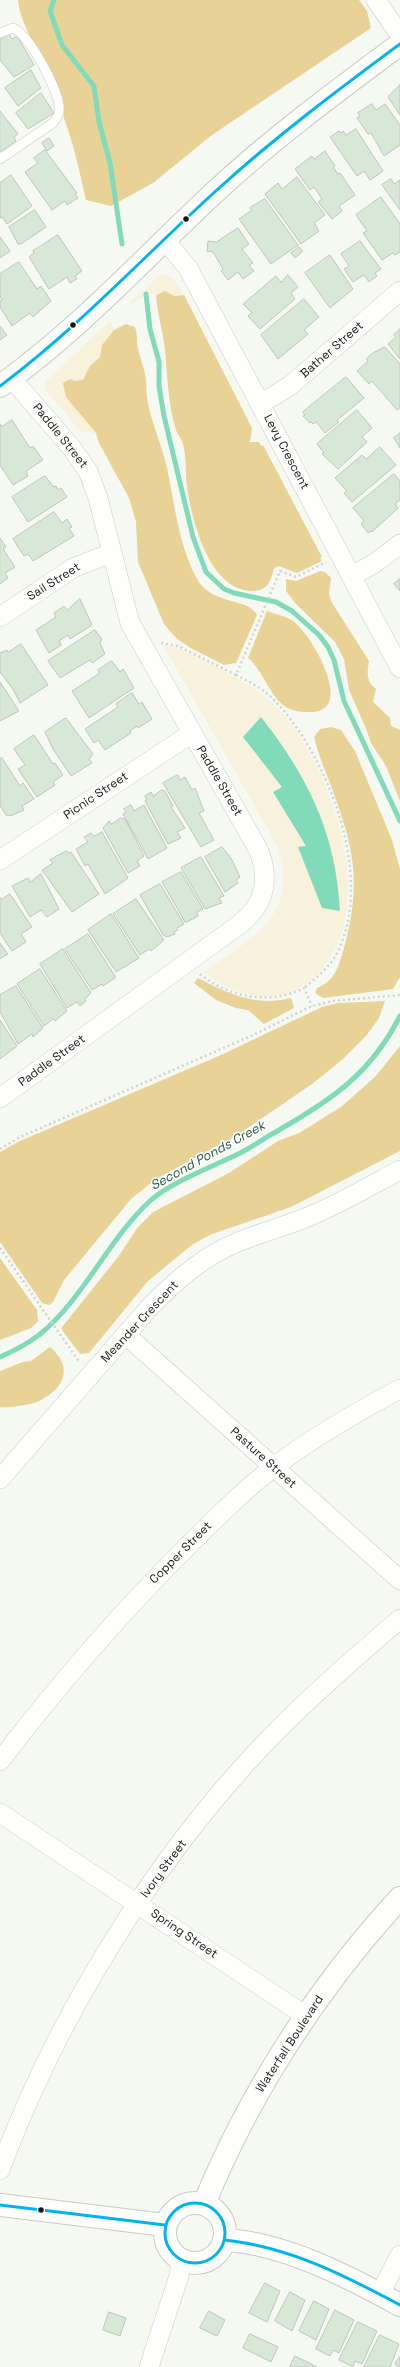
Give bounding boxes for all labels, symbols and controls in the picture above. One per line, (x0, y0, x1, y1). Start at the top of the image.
unlabelled marker (181, 214, 191, 224)
street label: Bather Street (298, 319, 366, 381)
unlabelled marker (68, 320, 78, 330)
street label: Paddle Street (30, 401, 90, 471)
street label: Levy Crescent (260, 412, 312, 492)
street label: Sail Street (25, 560, 83, 604)
street label: Paddle Street (193, 743, 245, 819)
street label: Picnic Street (61, 769, 131, 823)
street label: Paddle Street (16, 1032, 88, 1090)
water label: Second Ponds Creek (148, 1118, 268, 1194)
street label: Meander Crescent (98, 1278, 182, 1366)
street label: Pasture Street (227, 1424, 299, 1492)
street label: Copper Street (147, 1519, 215, 1587)
street label: Ivory Street (138, 1837, 190, 1901)
street label: Spring Street (148, 1906, 220, 1962)
street label: Waterfall Boulevard (253, 1993, 327, 2095)
unlabelled marker (36, 2205, 46, 2215)

